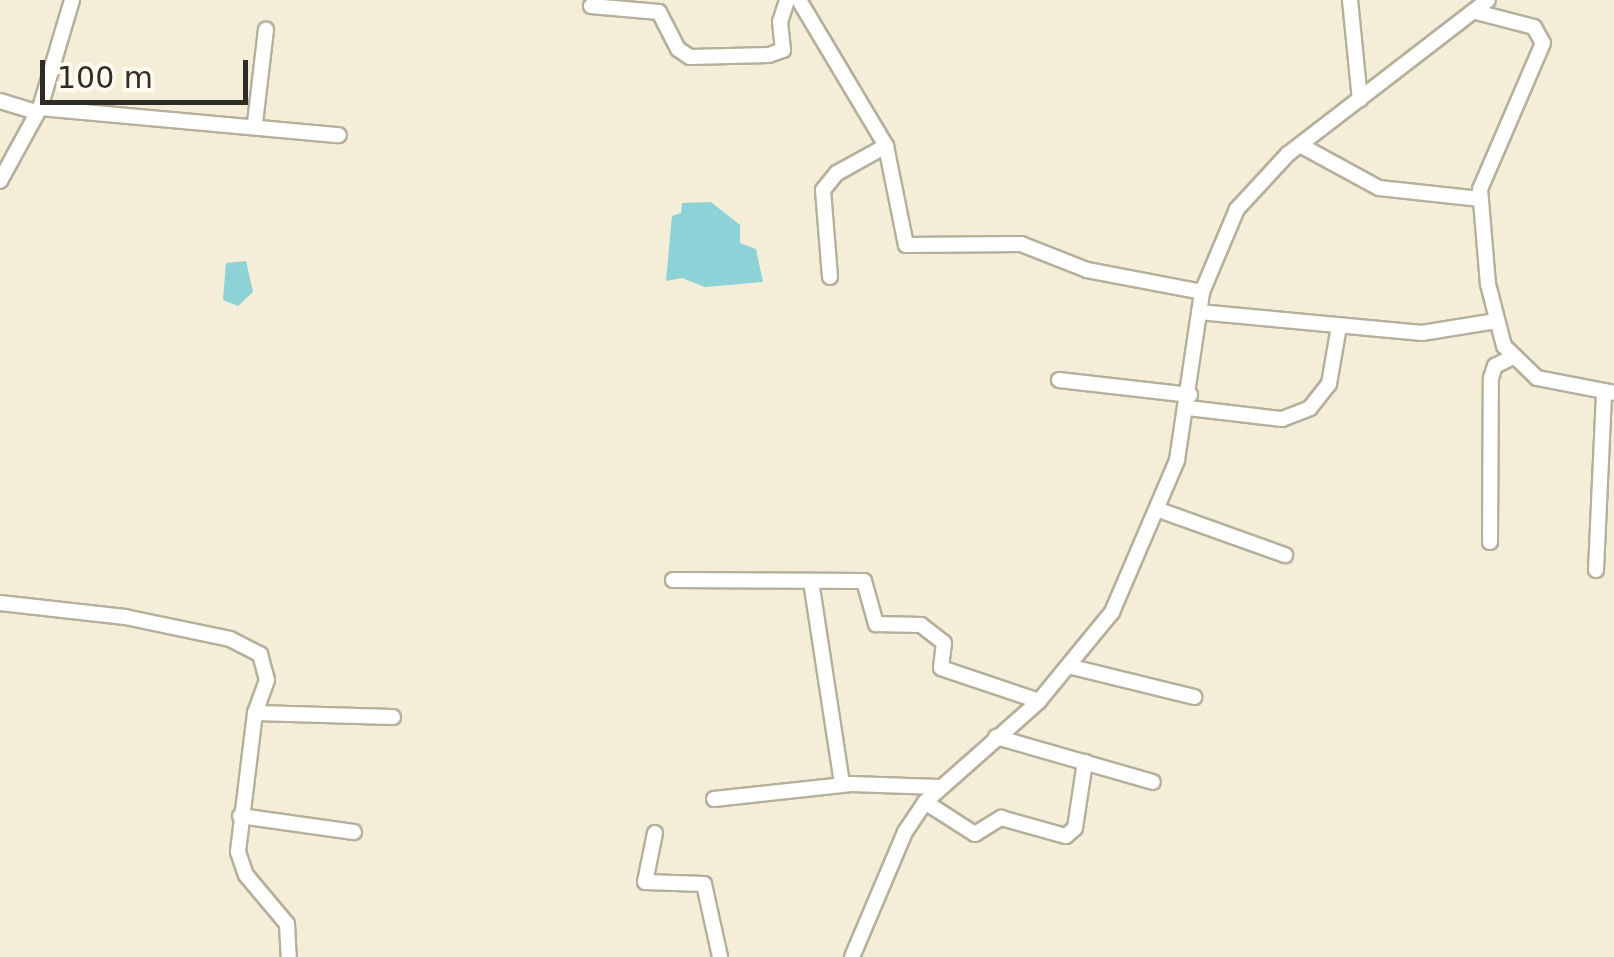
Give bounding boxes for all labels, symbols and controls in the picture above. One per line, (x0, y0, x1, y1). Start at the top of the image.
scale bar (45, 40, 252, 102)
text: 100 m (57, 60, 153, 95)

